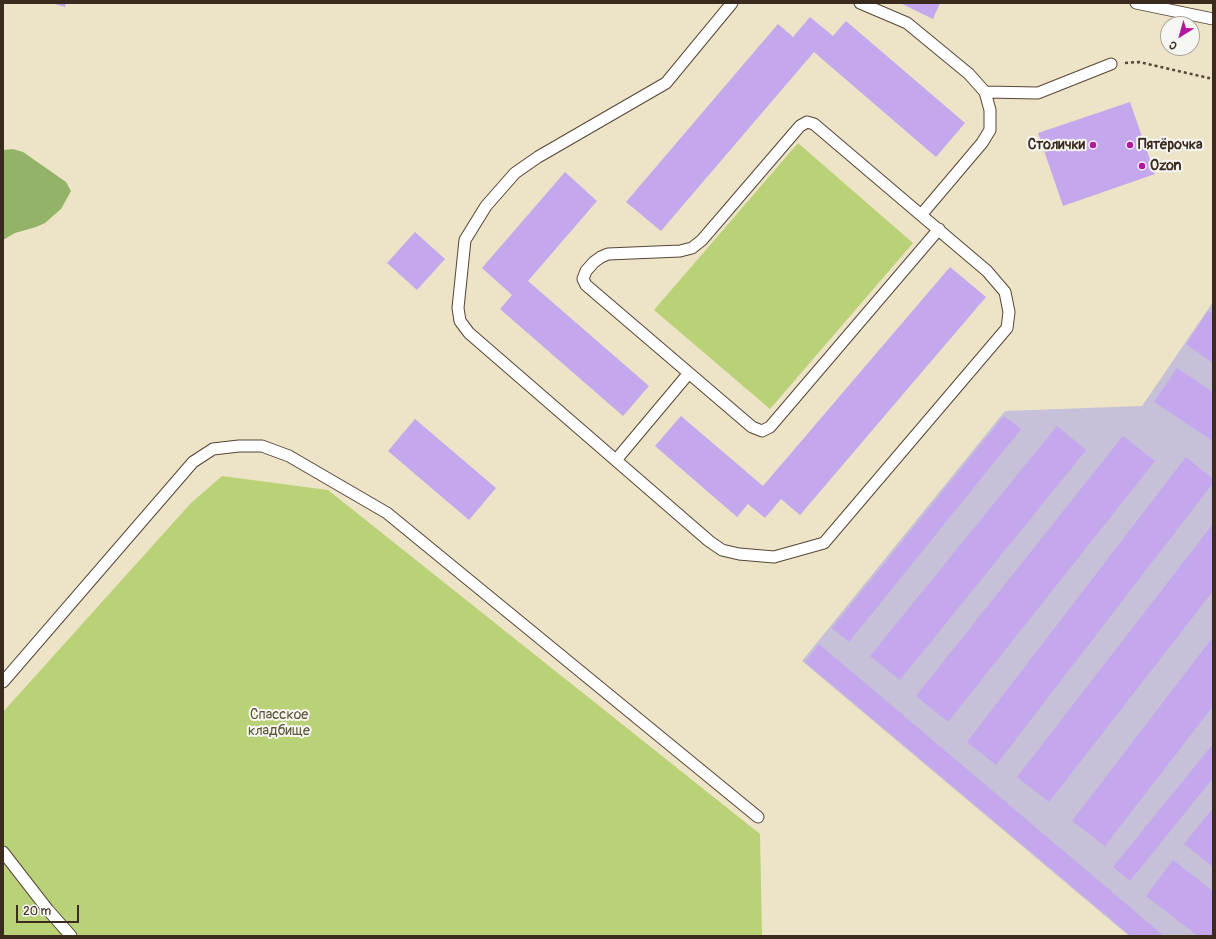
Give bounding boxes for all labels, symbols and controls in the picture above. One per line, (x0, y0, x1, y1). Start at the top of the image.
north arrow (1160, 16, 1200, 56)
text: С (1166, 38, 1180, 52)
place label: Столички (1028, 137, 1085, 153)
place label: Пятёрочка (1138, 137, 1202, 153)
marker: Столички (1088, 140, 1098, 150)
marker: Пятёрочка (1125, 140, 1135, 150)
place label: Ozon (1150, 158, 1181, 174)
marker: Ozon (1137, 161, 1147, 171)
park label: Спасское кладбище (248, 707, 310, 740)
scale bar (18, 897, 81, 923)
text: 20 m (23, 904, 51, 919)

